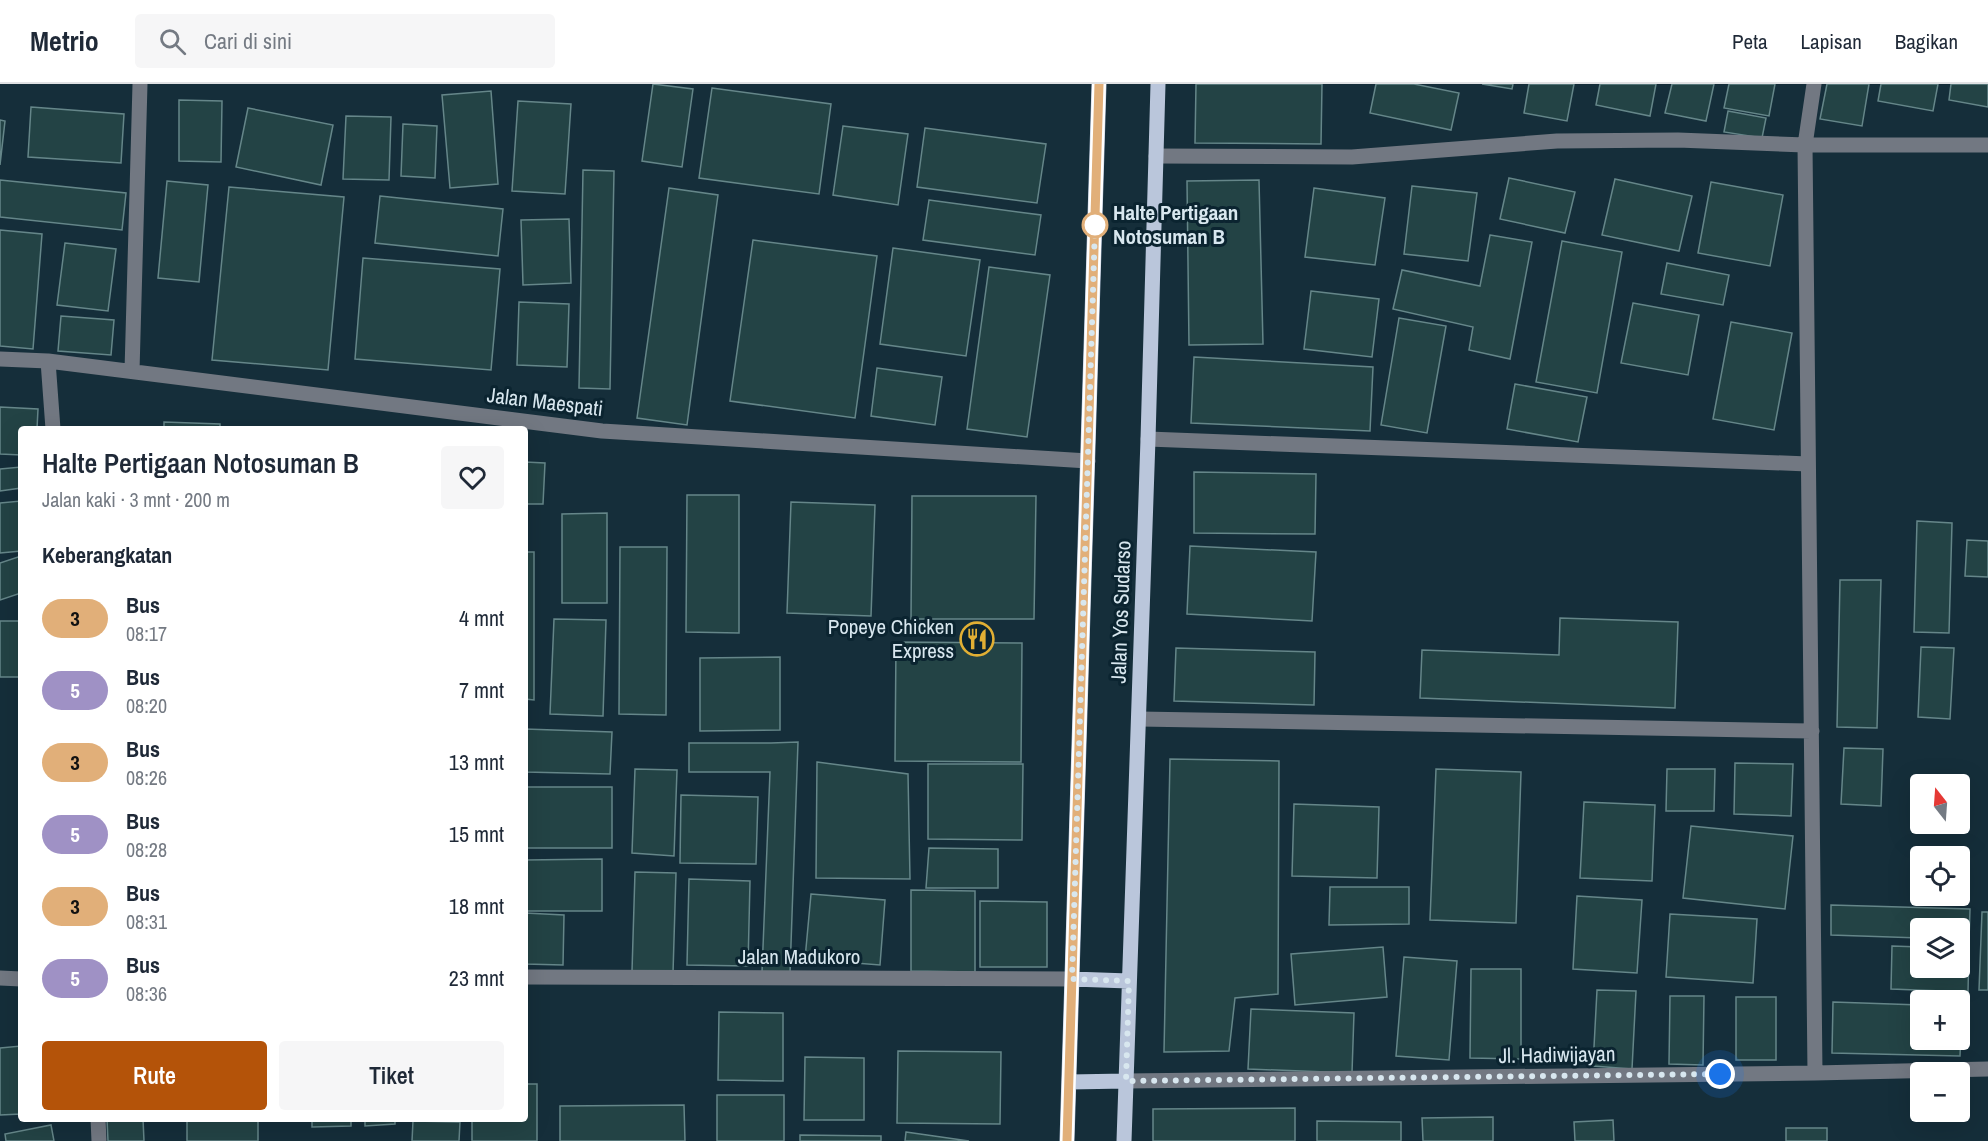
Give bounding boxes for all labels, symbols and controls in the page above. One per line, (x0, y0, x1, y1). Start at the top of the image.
search box (135, 14, 555, 68)
text: Metrio (30, 22, 99, 60)
icon: search (156, 25, 189, 58)
text: Cari di sini (204, 26, 292, 56)
text: Peta (1732, 27, 1768, 56)
text: Lapisan (1801, 27, 1862, 56)
text: Bagikan (1895, 27, 1958, 56)
place label: Halte Pertigaan Notosuman B (1113, 198, 1238, 251)
marker: Halte Pertigaan Notosuman B (1082, 212, 1108, 238)
street label: Jalan Maespati (485, 380, 605, 423)
text: Halte Pertigaan Notosuman B (42, 444, 359, 482)
button: heart (441, 446, 504, 509)
text: Jalan kaki · 3 mnt · 200 m (42, 486, 230, 513)
text: Keberangkatan (42, 540, 172, 570)
street label: Jalan Yos Sudarso (1104, 540, 1137, 684)
text: Bus (126, 590, 160, 620)
text: 4 mnt (459, 603, 504, 633)
text: 3 (70, 604, 80, 633)
place label: Popeye Chicken Express (828, 612, 954, 665)
text: 08:17 (126, 620, 167, 647)
restaurant icon: Popeye Chicken Express (959, 621, 995, 657)
text: Bus (126, 662, 160, 692)
text: 7 mnt (459, 675, 504, 705)
text: 5 (70, 676, 80, 705)
text: 08:20 (126, 692, 167, 719)
text: Bus (126, 734, 160, 764)
text: 13 mnt (449, 747, 504, 777)
text: 3 (70, 748, 80, 777)
text: 08:26 (126, 764, 167, 791)
north arrow (1910, 774, 1970, 834)
map controls (1910, 774, 1970, 1122)
text: Bus (126, 806, 160, 836)
text: 15 mnt (449, 819, 504, 849)
text: 5 (70, 820, 80, 849)
text: 08:28 (126, 836, 167, 863)
button: locate (1910, 846, 1970, 906)
text: Bus (126, 878, 160, 908)
text: 18 mnt (449, 891, 504, 921)
text: 3 (70, 892, 80, 921)
text: 08:31 (126, 908, 167, 935)
button: layers (1910, 918, 1970, 978)
street label: Jalan Madukoro (738, 942, 860, 971)
text: Bus (126, 950, 160, 980)
text: 23 mnt (449, 963, 504, 993)
text: 5 (70, 964, 80, 993)
text: 08:36 (126, 980, 167, 1007)
button: + (1910, 990, 1970, 1050)
street label: Jl. Hadiwijayan (1498, 1039, 1616, 1070)
button: Rute (42, 1041, 267, 1110)
button: Tiket (279, 1041, 504, 1110)
your location (1705, 1059, 1735, 1089)
button: − (1910, 1062, 1970, 1122)

